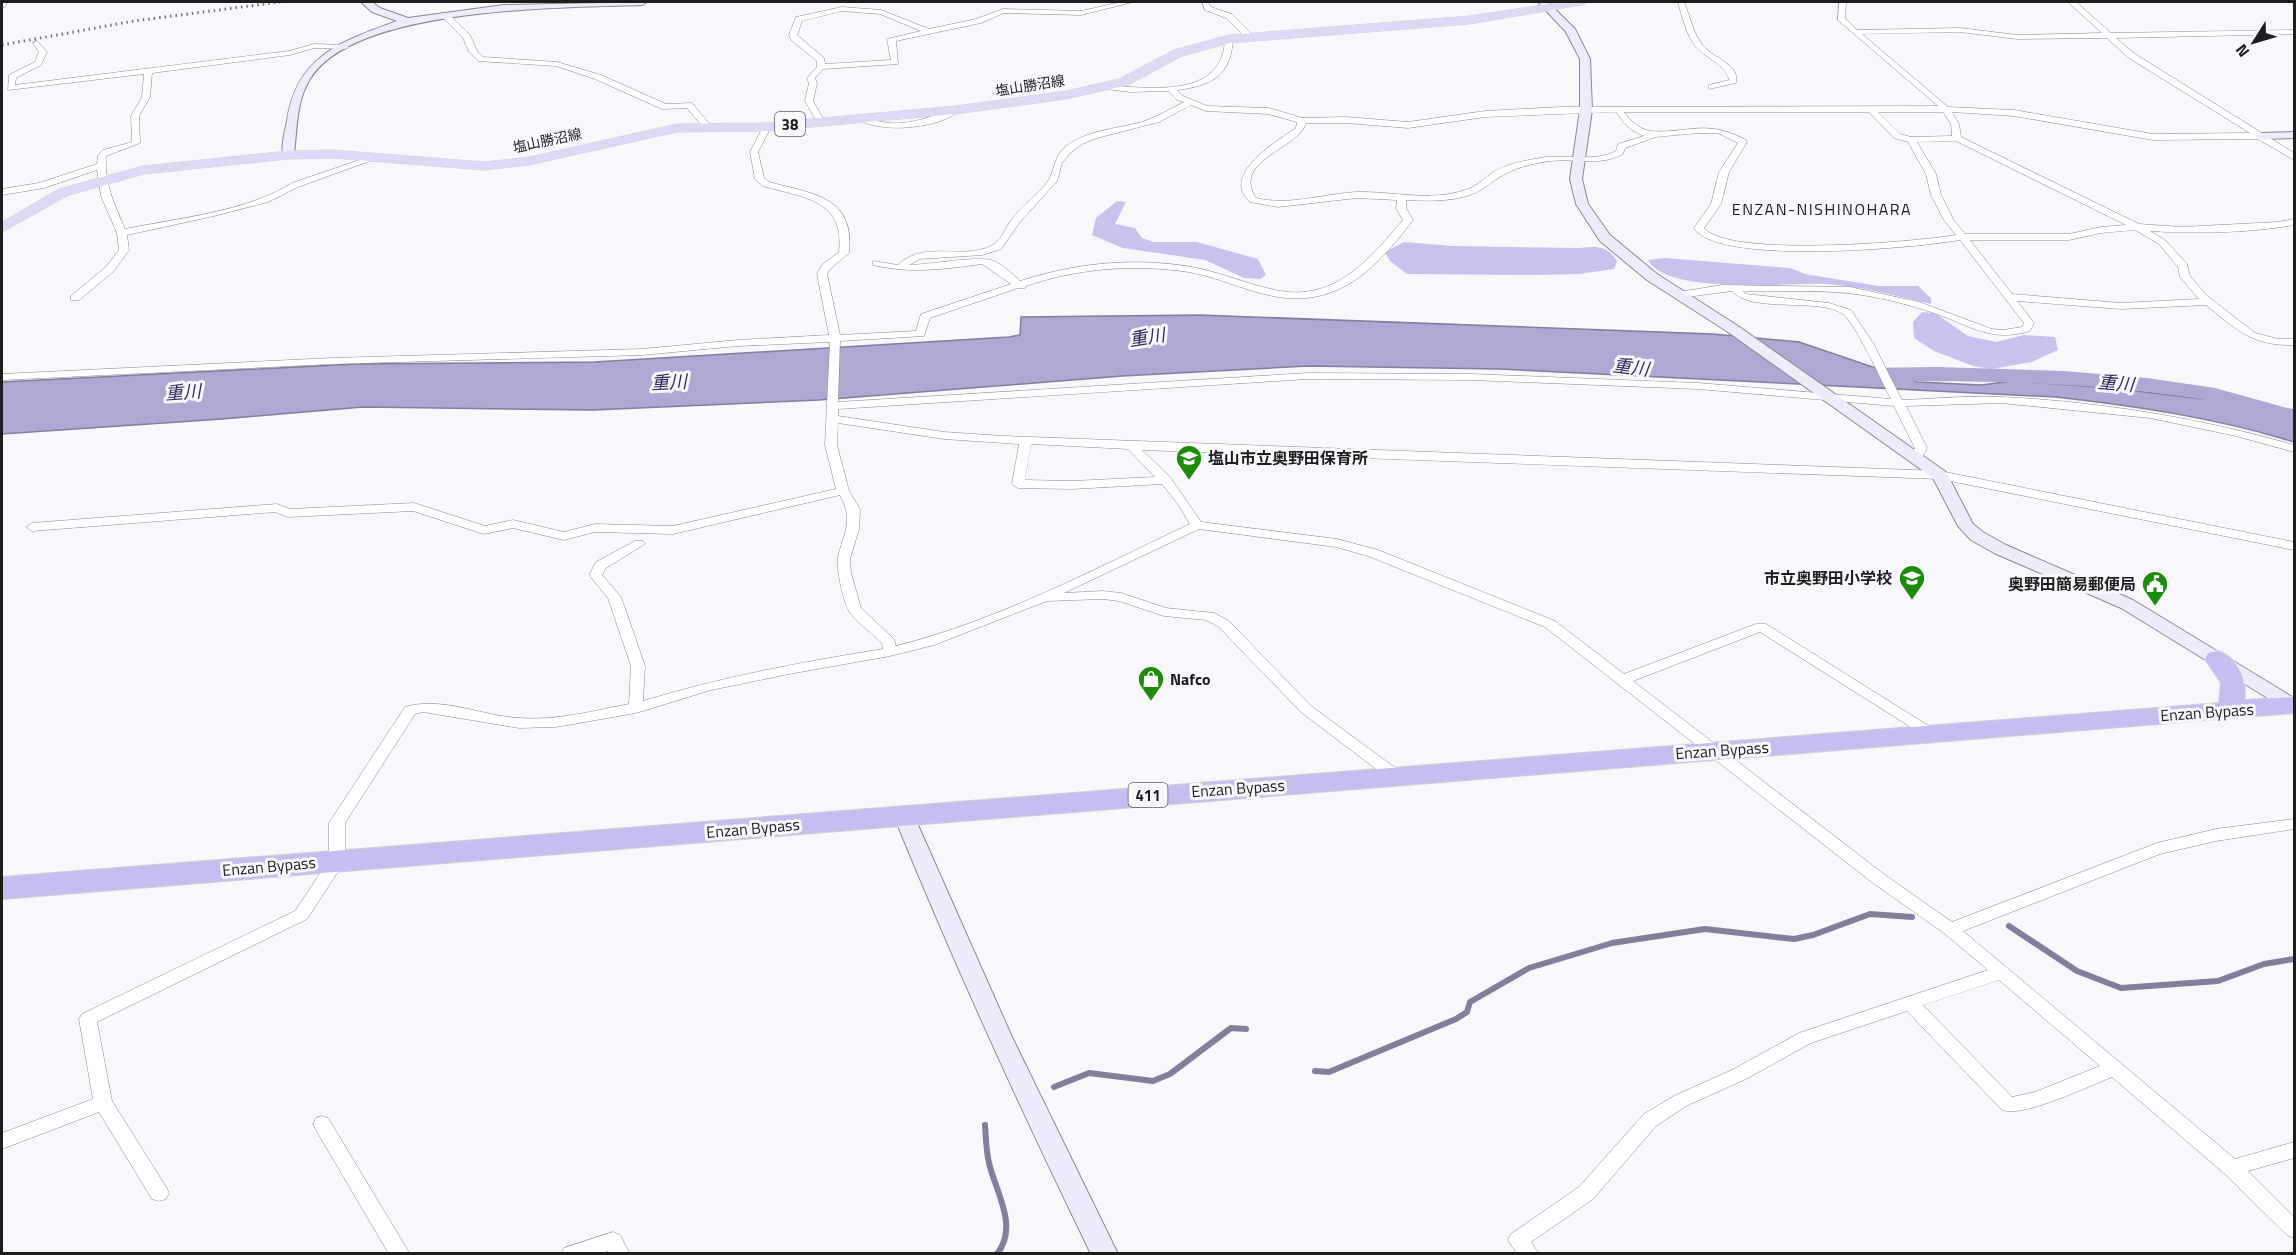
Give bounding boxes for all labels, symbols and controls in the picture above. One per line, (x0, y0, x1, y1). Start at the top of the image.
north arrow (2224, 12, 2284, 72)
text: N (2229, 39, 2255, 63)
street label: 塩山勝沼線 (994, 69, 1066, 101)
road number: 38 (775, 112, 805, 136)
street label: 塩山勝沼線 (511, 122, 583, 158)
district label: ENZAN-NISHINOHARA (1732, 197, 1912, 221)
water label: 重川 (1127, 321, 1169, 353)
water label: 重川 (1611, 351, 1652, 383)
water label: 重川 (650, 367, 690, 396)
water label: 重川 (2097, 368, 2137, 398)
water label: 重川 (164, 377, 204, 407)
school or university icon: 塩山市立奥野田保育所 (1174, 443, 1204, 481)
place label: 塩山市立奥野田保育所 (1208, 446, 1368, 470)
school or university icon: 市立奥野田小学校 (1897, 563, 1927, 601)
place label: 市立奥野田小学校 (1764, 566, 1892, 590)
public building icon: 奥野田簡易郵便局 (2140, 569, 2170, 607)
place label: 奥野田簡易郵便局 (2008, 572, 2136, 596)
shop icon: Nafco (1136, 664, 1166, 702)
place label: Nafco (1170, 667, 1211, 691)
street label: Enzan Bypass (2159, 697, 2255, 727)
street label: Enzan Bypass (1674, 735, 1770, 765)
street label: Enzan Bypass (1190, 773, 1286, 803)
road number: 411 (1128, 783, 1168, 807)
street label: Enzan Bypass (705, 812, 801, 844)
street label: Enzan Bypass (221, 850, 317, 882)

